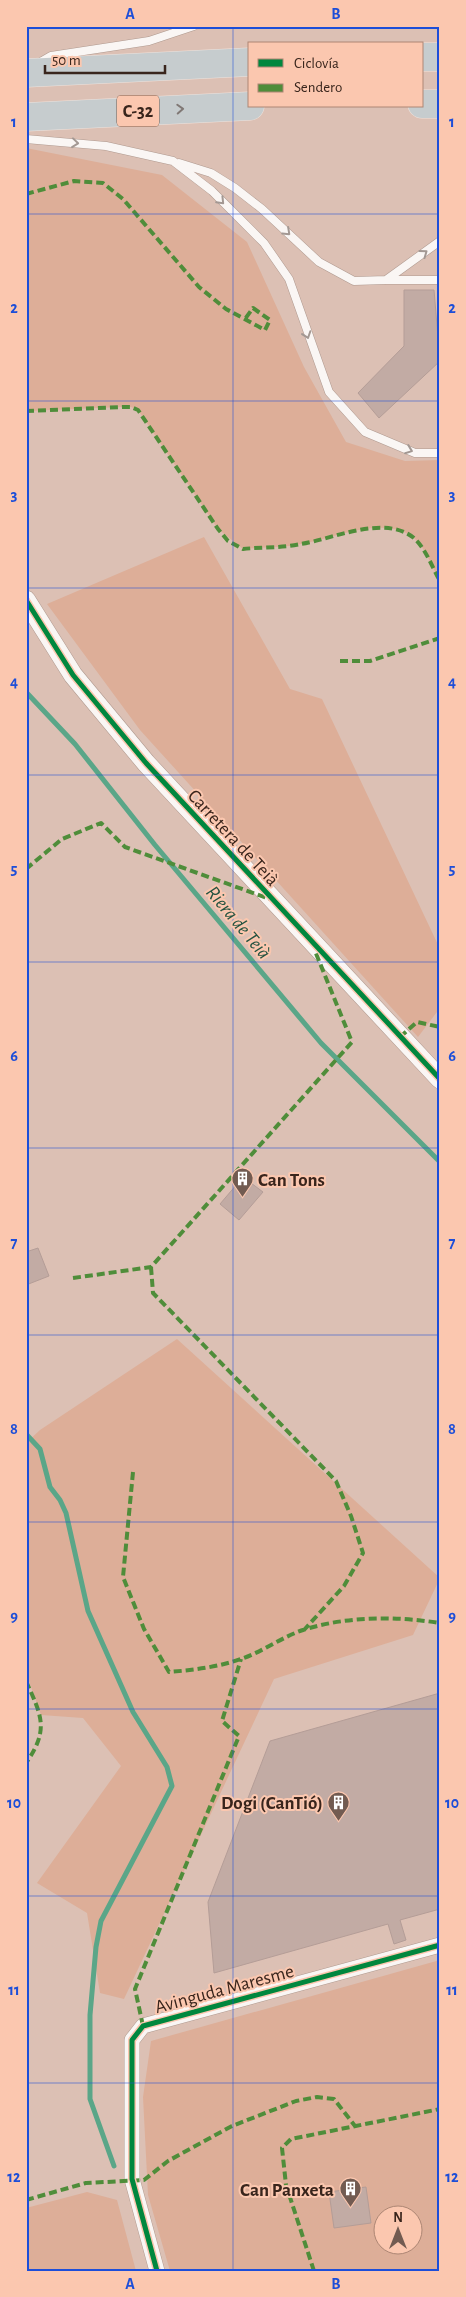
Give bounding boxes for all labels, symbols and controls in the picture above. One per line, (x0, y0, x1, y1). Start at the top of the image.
text: A (125, 6, 135, 22)
text: B (331, 6, 341, 22)
scale bar (45, 42, 165, 74)
legend (248, 42, 424, 108)
text: 50 m (52, 53, 81, 68)
text: Ciclovía (294, 56, 339, 71)
text: Sendero (294, 80, 342, 95)
road number: C-32 (117, 95, 159, 126)
one-way arrow (176, 103, 184, 114)
text: 1 (11, 114, 17, 130)
text: 1 (449, 114, 455, 130)
one-way arrow (71, 137, 79, 148)
one-way arrow (215, 195, 224, 204)
one-way arrow (281, 226, 290, 235)
one-way arrow (418, 250, 427, 259)
text: 2 (10, 300, 18, 316)
text: 2 (448, 300, 456, 316)
one-way arrow (301, 330, 311, 338)
one-way arrow (404, 444, 413, 454)
text: 3 (11, 487, 18, 503)
text: 3 (449, 487, 456, 503)
text: 4 (10, 674, 18, 690)
text: 4 (448, 674, 456, 690)
street label: Carretera de Teià (184, 786, 282, 890)
text: 5 (11, 861, 18, 877)
text: 5 (449, 861, 456, 877)
water label: Riera de Teià (202, 882, 274, 963)
text: 6 (10, 1048, 18, 1064)
text: 6 (448, 1048, 456, 1064)
building icon: Can Tons (230, 1167, 254, 1198)
place label: Can Tons (258, 1171, 325, 1190)
text: 7 (11, 1235, 18, 1251)
text: 7 (449, 1235, 456, 1251)
text: 8 (10, 1421, 18, 1437)
text: 8 (448, 1421, 456, 1437)
text: 9 (10, 1608, 18, 1624)
text: 9 (448, 1608, 456, 1624)
building icon: Dogi (CanTió) (327, 1790, 351, 1821)
place label: Dogi (CanTió) (221, 1794, 323, 1813)
text: 10 (7, 1795, 21, 1811)
text: 10 (445, 1795, 459, 1811)
street label: Avinguda Maresme (153, 1962, 296, 2017)
text: 11 (8, 1982, 20, 1998)
text: 11 (446, 1982, 458, 1998)
text: 12 (7, 2169, 21, 2185)
text: 12 (445, 2169, 459, 2185)
building icon: Can Panxeta (338, 2177, 362, 2208)
place label: Can Panxeta (240, 2181, 334, 2200)
north arrow (374, 2204, 424, 2254)
text: N (393, 2211, 403, 2225)
text: A (125, 2276, 135, 2292)
text: B (331, 2276, 341, 2292)

